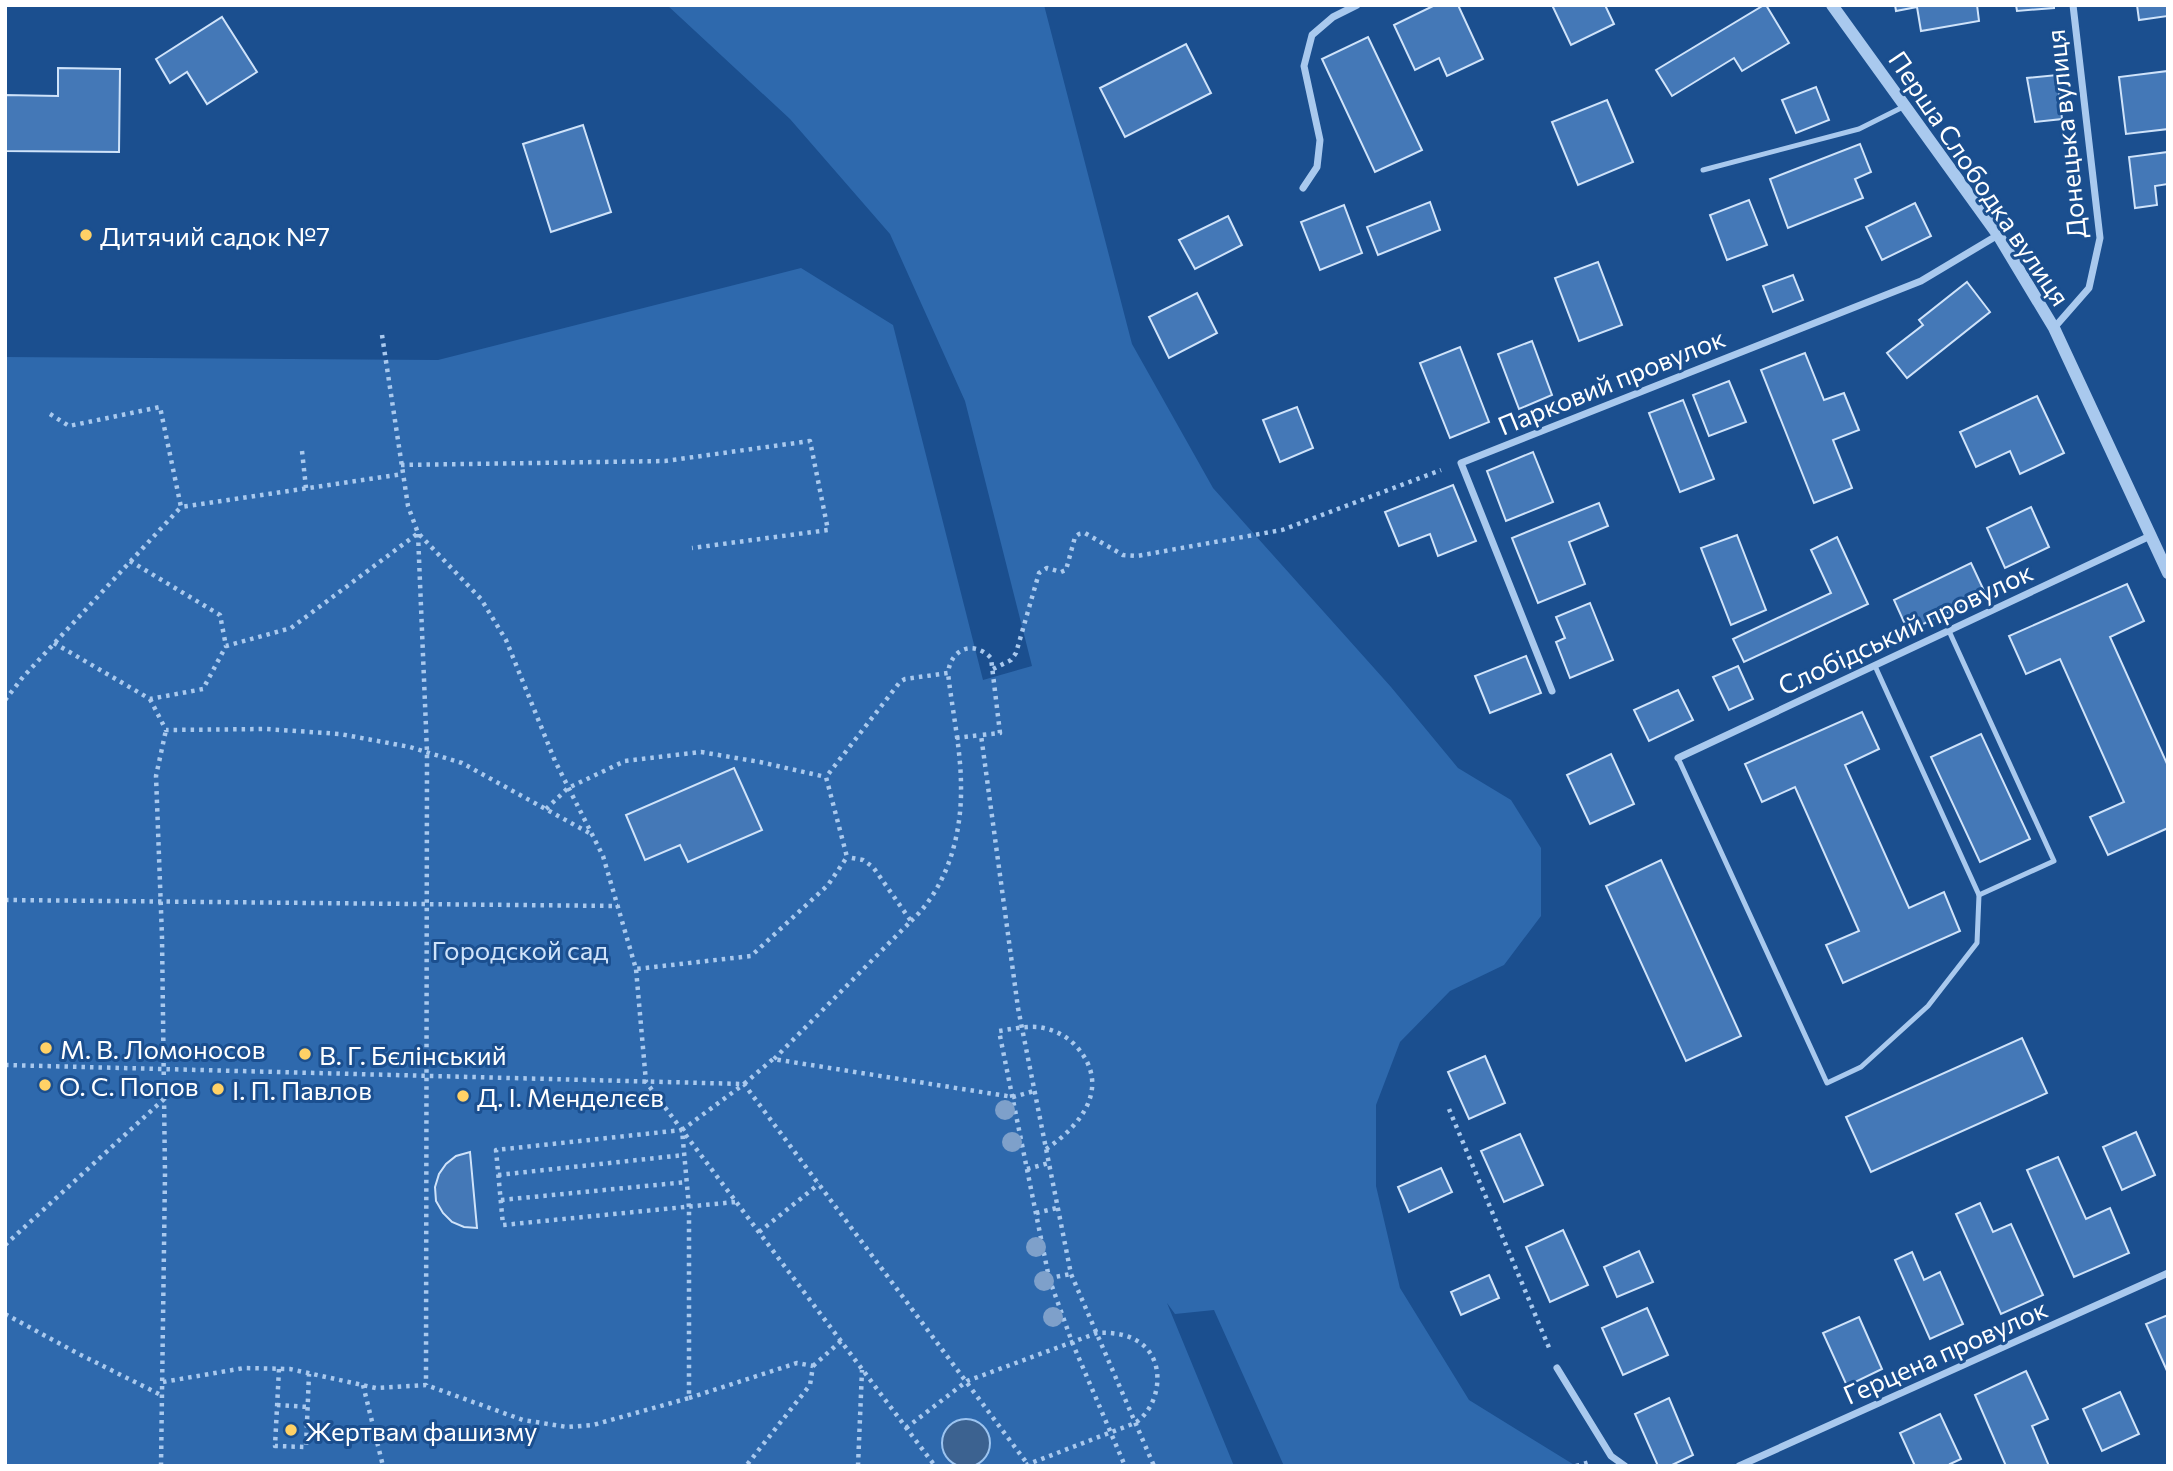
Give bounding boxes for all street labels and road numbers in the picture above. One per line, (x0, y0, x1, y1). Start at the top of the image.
street label: Донецька вулиця (2039, 28, 2091, 240)
street label: Перша Слободка вулиця (1883, 45, 2077, 311)
street label: Парковий провулок (1493, 321, 1729, 441)
street label: Слобідський провулок (1773, 555, 2037, 701)
street label: Герцена провулок (1838, 1292, 2052, 1410)

